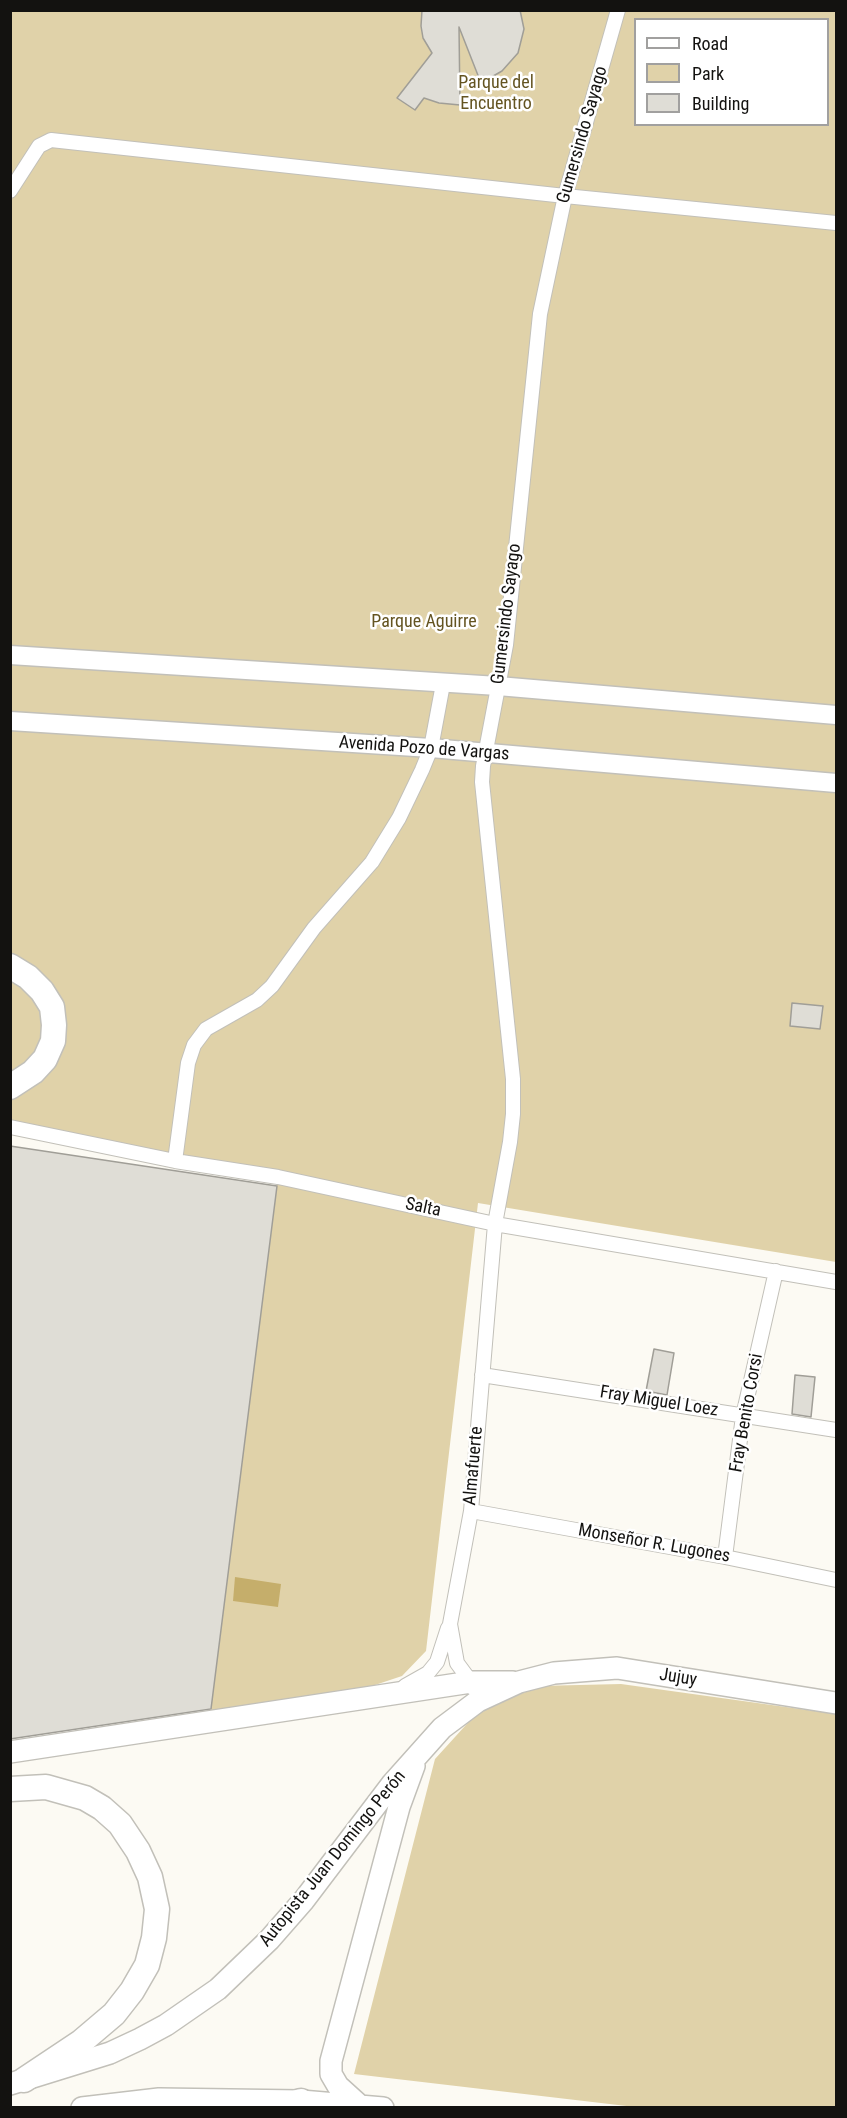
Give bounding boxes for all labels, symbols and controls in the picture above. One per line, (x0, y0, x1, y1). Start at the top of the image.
legend (634, 18, 829, 126)
text: Road (692, 33, 728, 54)
text: Park (692, 63, 724, 84)
street label: Gumersindo Sayago (553, 64, 613, 206)
park label: Parque del Encuentro (458, 72, 534, 115)
text: Building (692, 93, 749, 114)
street label: Gumersindo Sayago (488, 542, 526, 686)
park label: Parque Aguirre (371, 611, 477, 633)
street label: Avenida Pozo de Vargas (338, 732, 510, 766)
street label: Salta (403, 1194, 443, 1222)
street label: Fray Benito Corsi (726, 1352, 768, 1474)
street label: Fray Miguel Loez (598, 1382, 720, 1422)
street label: Almafuerte (460, 1426, 488, 1506)
street label: Monseñor R. Lugones (576, 1520, 732, 1568)
street label: Jujuy (658, 1664, 698, 1692)
street label: Autopista Juan Domingo Perón (255, 1767, 411, 1951)

